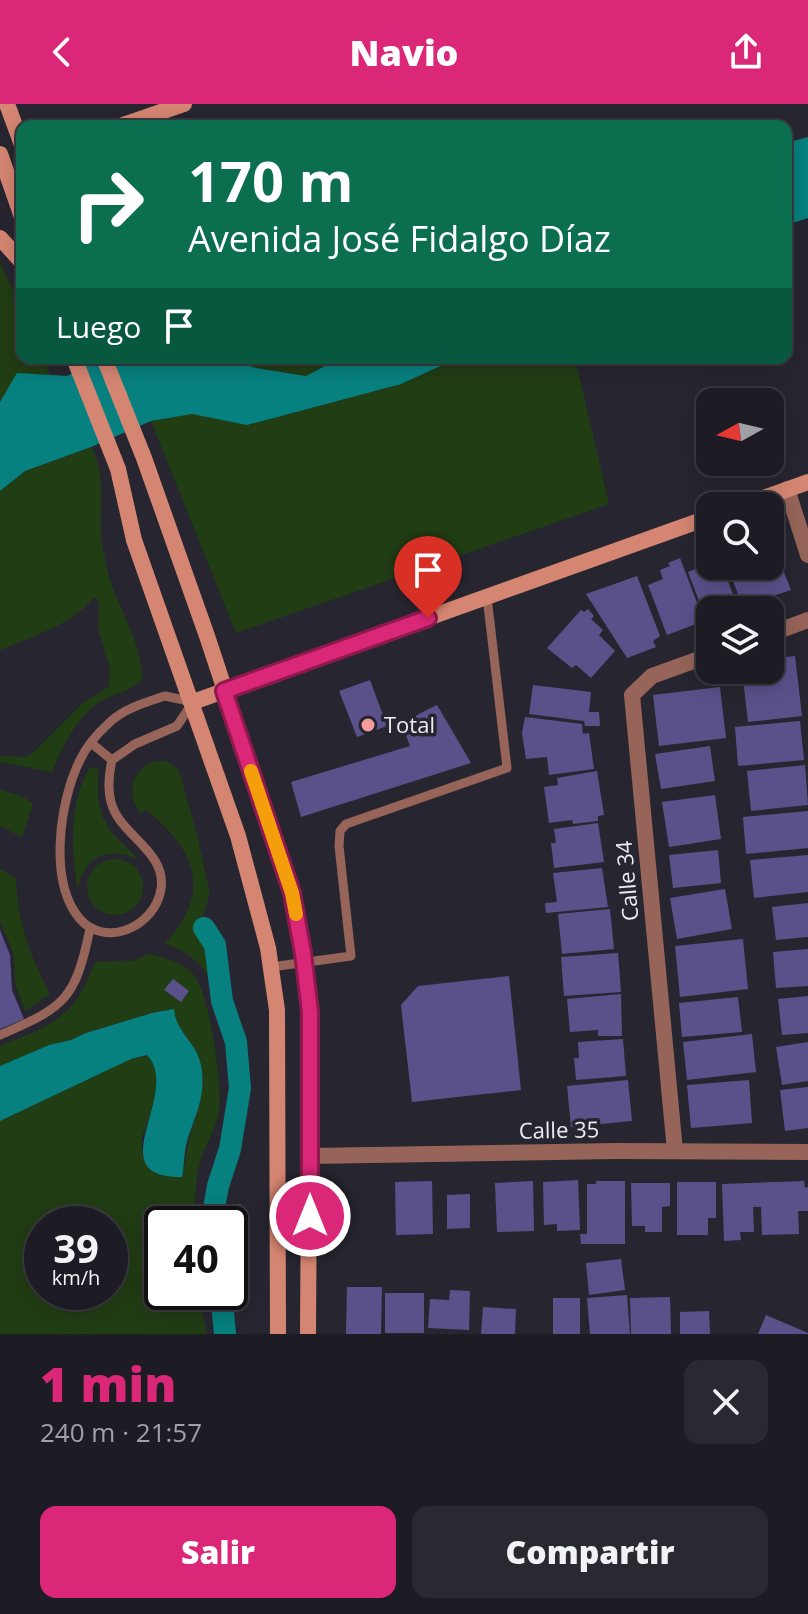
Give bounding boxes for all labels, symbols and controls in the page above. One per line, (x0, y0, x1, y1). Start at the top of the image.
text: Navio (349, 28, 459, 77)
icon: back (40, 30, 84, 74)
icon: share (724, 30, 768, 74)
text: 170 m (188, 142, 354, 218)
icon: right (56, 152, 160, 256)
text: Avenida José Fidalgo Díaz (188, 214, 611, 263)
icon: arrive (157, 304, 201, 348)
text: Luego (56, 306, 141, 347)
north arrow (696, 388, 784, 476)
map controls (696, 388, 784, 684)
button: search (696, 492, 784, 580)
pin (394, 536, 462, 618)
icon: arrive (406, 548, 450, 592)
button: layers (696, 596, 784, 684)
place label: Total (384, 709, 435, 739)
marker: Total (359, 716, 377, 734)
street label: Calle 34 (608, 839, 644, 922)
street label: Calle 35 (519, 1113, 599, 1145)
position arrow (268, 1174, 352, 1258)
speed limit sign: 40 (144, 1206, 248, 1310)
text: 39 (53, 1220, 99, 1275)
text: km/h (52, 1264, 100, 1291)
text: 1 min (40, 1351, 176, 1416)
button: close (684, 1360, 768, 1444)
text: 240 m · 21:57 (40, 1414, 202, 1450)
button: Salir (40, 1506, 396, 1598)
button: Compartir (412, 1506, 768, 1598)

